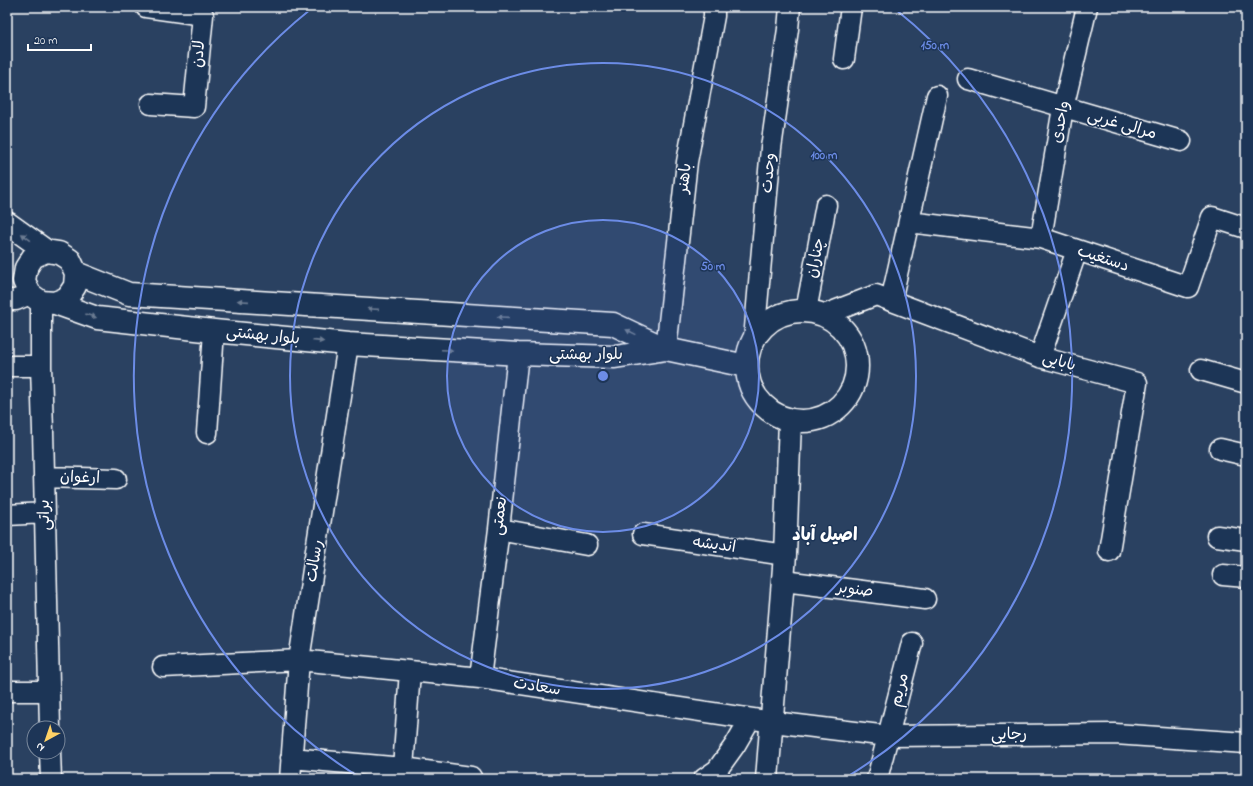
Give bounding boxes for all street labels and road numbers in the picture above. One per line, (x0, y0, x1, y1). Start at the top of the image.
street label: لادن (186, 39, 212, 69)
street label: واحدی (1045, 99, 1077, 145)
street label: مرالی غربی (1085, 104, 1159, 146)
street label: وحدت (755, 152, 783, 194)
street label: باهنر (671, 162, 699, 196)
street label: چناران (800, 236, 832, 280)
street label: دستغیب (1074, 239, 1132, 279)
street label: بلوار بهشتی (225, 320, 301, 352)
street label: بلوار بهشتی (549, 343, 623, 367)
street label: بابایی (1039, 346, 1079, 378)
street label: ارغوان (60, 465, 100, 491)
street label: نعمتی (486, 495, 514, 537)
street label: براتی (33, 499, 57, 531)
street label: اندیشه (691, 530, 737, 560)
street label: رسالت (300, 538, 330, 584)
street label: صنوبر (833, 576, 875, 604)
street label: سعادت (512, 671, 562, 703)
street label: مریم (884, 671, 916, 709)
street label: رجایی (991, 723, 1027, 747)

